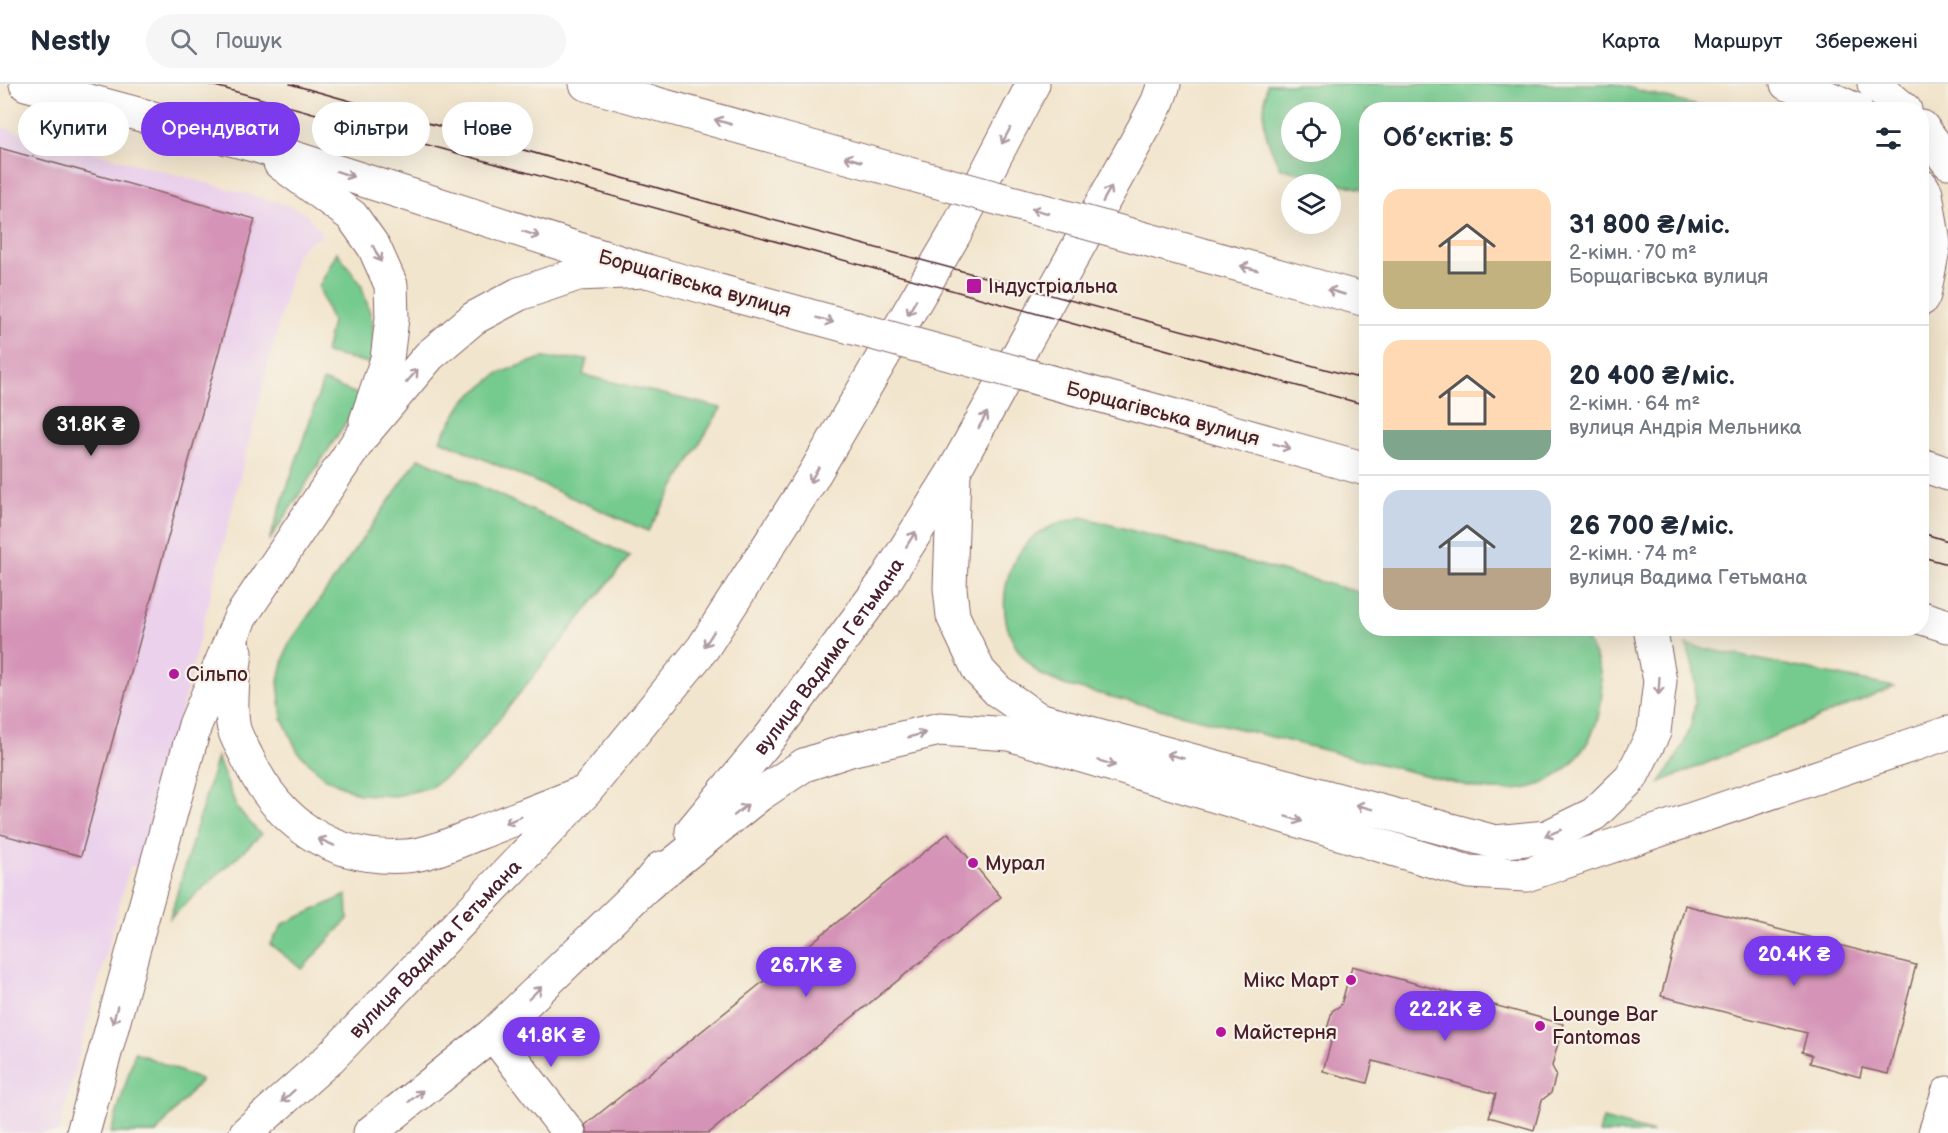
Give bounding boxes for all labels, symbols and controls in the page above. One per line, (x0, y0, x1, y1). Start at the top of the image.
search box (146, 14, 566, 68)
text: Nestly (30, 25, 110, 58)
icon: search (167, 25, 200, 58)
text: Пошук (215, 28, 282, 55)
text: Карта (1601, 29, 1660, 54)
text: Маршрут (1693, 29, 1783, 54)
text: Збережені (1816, 29, 1918, 54)
chip: Купити (18, 102, 129, 156)
chip: Орендувати (141, 102, 300, 156)
chip: Фільтри (312, 102, 430, 156)
chip: Нове (442, 102, 533, 156)
map controls (1281, 102, 1341, 234)
button: locate (1281, 102, 1341, 162)
one-way arrow (714, 116, 733, 128)
icon: filters (1872, 122, 1905, 155)
text: Об’єктів: 5 (1383, 123, 1514, 154)
one-way arrow (1000, 126, 1011, 144)
one-way arrow (843, 152, 862, 164)
one-way arrow (335, 169, 354, 180)
button: layers (1281, 174, 1341, 234)
one-way arrow (1102, 185, 1113, 203)
one-way arrow (1031, 204, 1050, 216)
text: 31 800 ₴/міс. (1569, 210, 1730, 241)
icon: home (1431, 213, 1503, 285)
one-way arrow (521, 229, 540, 240)
text: 2-кімн. · 70 m² (1569, 241, 1697, 265)
one-way arrow (371, 244, 383, 262)
street label: Борщагівська вулиця (596, 245, 794, 323)
one-way arrow (1240, 261, 1259, 273)
text: Борщагівська вулиця (1569, 265, 1768, 289)
place label: Індустріальна (988, 275, 1118, 299)
marker: Індустріальна (965, 277, 983, 295)
one-way arrow (1327, 285, 1346, 297)
one-way arrow (906, 297, 917, 315)
one-way arrow (815, 315, 834, 326)
text: 20 400 ₴/міс. (1569, 361, 1735, 392)
icon: home (1431, 364, 1503, 436)
one-way arrow (405, 369, 419, 384)
street label: Борщагівська вулиця (1063, 377, 1262, 451)
text: 2-кімн. · 64 m² (1569, 392, 1700, 416)
pin: 31.8K ₴ (36, 406, 146, 457)
one-way arrow (978, 411, 989, 429)
text: 31.8K ₴ (57, 413, 125, 437)
text: вулиця Андрія Мельника (1569, 416, 1802, 440)
one-way arrow (1272, 440, 1291, 452)
one-way arrow (808, 466, 820, 483)
text: 26 700 ₴/міс. (1569, 511, 1734, 542)
icon: home (1431, 514, 1503, 586)
one-way arrow (905, 531, 917, 548)
text: 2-кімн. · 74 m² (1569, 542, 1697, 566)
street label: вулиця Вадима Гетьмана (749, 554, 910, 760)
text: вулиця Вадима Гетьмана (1569, 566, 1807, 590)
one-way arrow (703, 631, 715, 647)
place label: Сільпо (186, 663, 248, 687)
marker: Сільпо (167, 667, 181, 681)
one-way arrow (1653, 675, 1664, 695)
one-way arrow (908, 728, 927, 740)
one-way arrow (1166, 749, 1185, 761)
one-way arrow (1097, 758, 1116, 769)
one-way arrow (1354, 800, 1373, 812)
one-way arrow (733, 803, 749, 816)
one-way arrow (1284, 814, 1303, 825)
one-way arrow (504, 815, 522, 826)
one-way arrow (1544, 828, 1562, 839)
one-way arrow (318, 836, 336, 848)
place label: Мурал (985, 852, 1045, 876)
street label: вулиця Вадима Гетьмана (344, 855, 527, 1044)
marker: Мурал (966, 856, 980, 870)
pin: 20.4K ₴ (1739, 936, 1849, 987)
text: 20.4K ₴ (1758, 943, 1830, 967)
pin: 26.7K ₴ (751, 947, 861, 998)
text: 26.7K ₴ (770, 954, 842, 978)
place label: Мікс Март (1243, 969, 1340, 993)
marker: Мікс Март (1344, 973, 1358, 987)
one-way arrow (527, 986, 542, 1000)
pin: 22.2K ₴ (1390, 991, 1500, 1042)
text: 22.2K ₴ (1409, 998, 1481, 1022)
place label: Lounge Bar Fantomas (1552, 1003, 1658, 1050)
one-way arrow (108, 1005, 120, 1024)
pin: 41.8K ₴ (496, 1017, 606, 1068)
marker: Lounge Bar Fantomas (1533, 1019, 1547, 1033)
place label: Майстерня (1233, 1021, 1337, 1045)
text: 41.8K ₴ (517, 1024, 585, 1048)
marker: Майстерня (1214, 1025, 1228, 1039)
one-way arrow (281, 1089, 296, 1103)
one-way arrow (408, 1090, 424, 1103)

